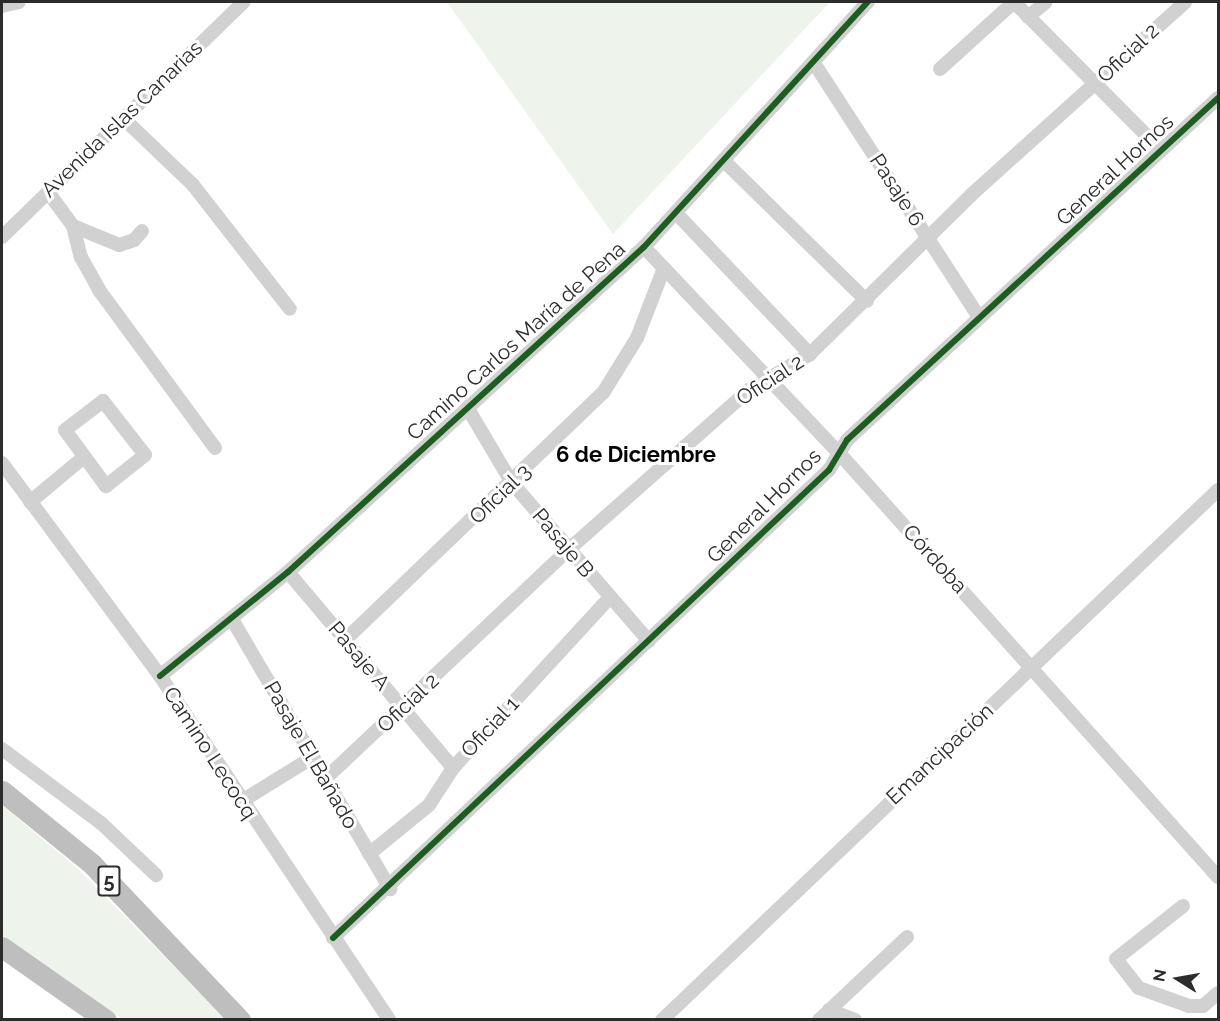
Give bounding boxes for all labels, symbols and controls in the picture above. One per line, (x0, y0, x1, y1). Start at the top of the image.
street label: Oficial 2 (1092, 18, 1164, 88)
street label: Avenida Islas Canarias (36, 36, 208, 202)
street label: General Hornos (1051, 109, 1179, 231)
street label: Pasaje 6 (864, 149, 930, 231)
street label: Camino Carlos María de Pena (402, 236, 630, 446)
street label: Oficial 2 (731, 349, 809, 411)
district label: 6 de Diciembre (556, 442, 716, 468)
street label: General Hornos (701, 443, 827, 569)
street label: Oficial 3 (464, 458, 536, 530)
street label: Pasaje B (527, 503, 599, 583)
street label: Córdoba (898, 519, 972, 599)
street label: Pasaje A (323, 616, 395, 696)
street label: Oficial 2 (372, 668, 444, 738)
street label: Pasaje El Bañado (258, 676, 364, 834)
street label: Camino Lecocq (158, 682, 262, 824)
street label: Oficial 1 (456, 691, 524, 763)
street label: Emancipación (881, 698, 999, 810)
road number: 5 (97, 864, 121, 898)
north arrow (1148, 949, 1208, 1009)
text: N (1149, 968, 1170, 983)

